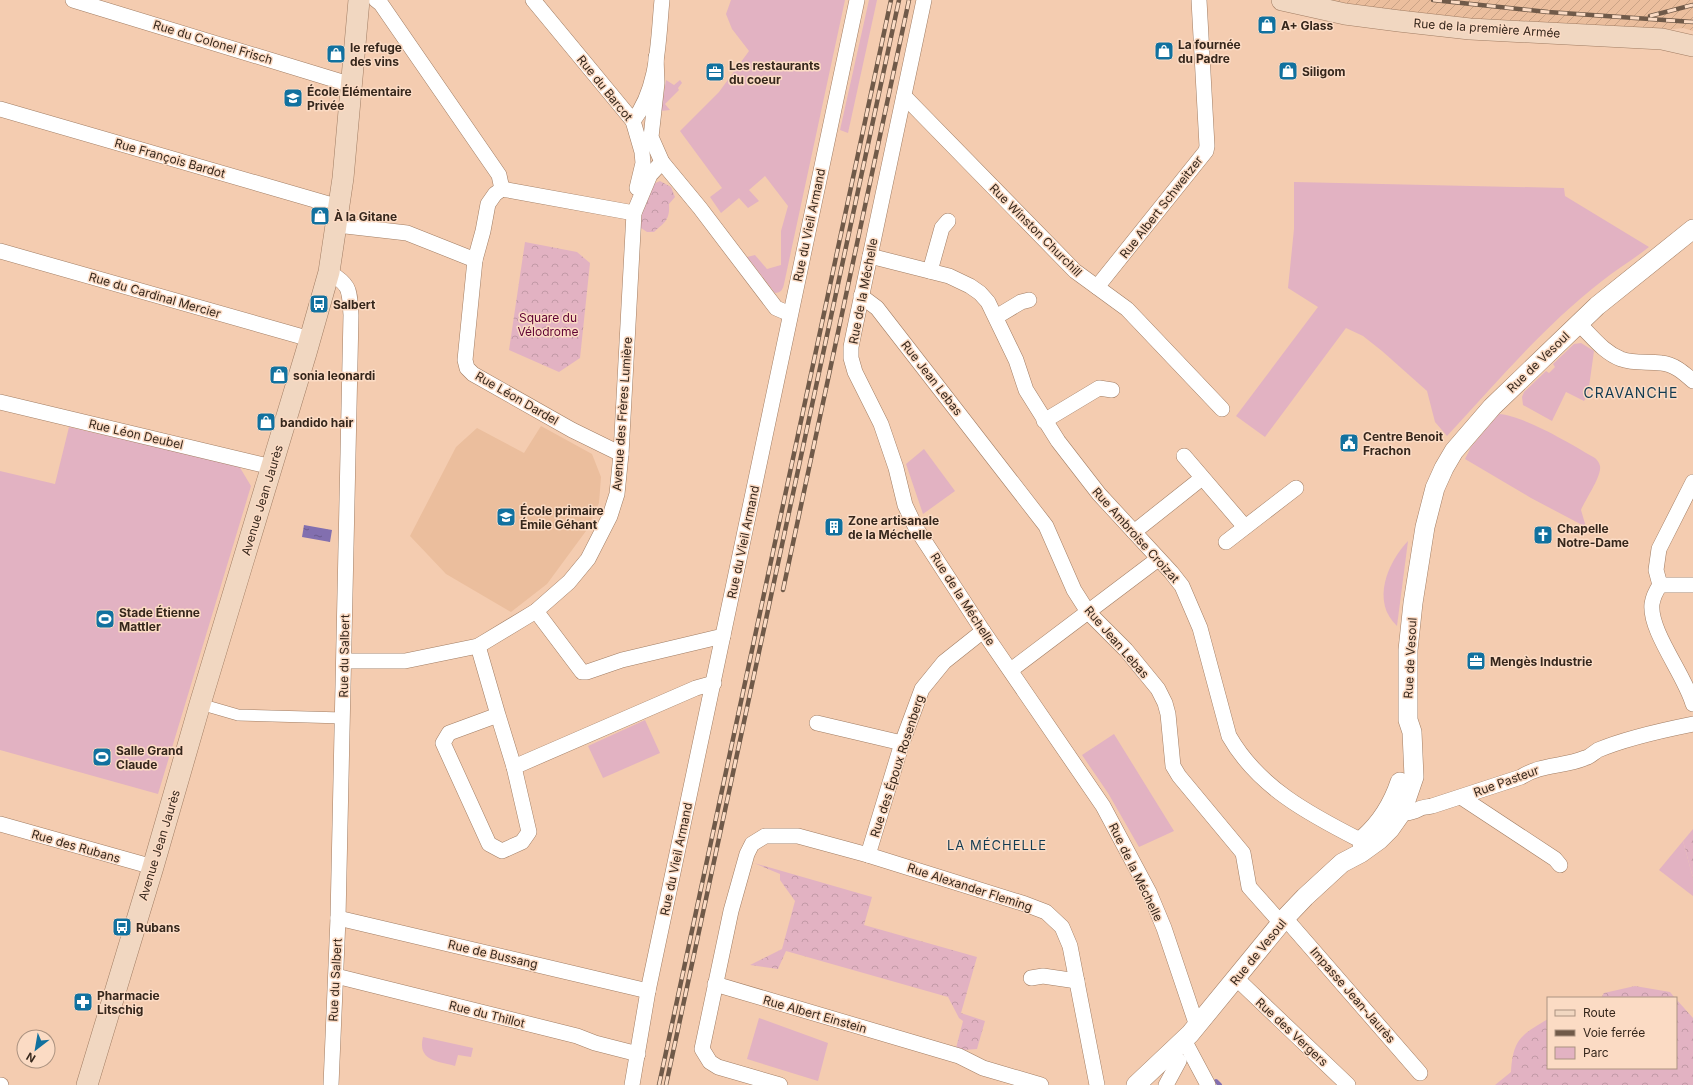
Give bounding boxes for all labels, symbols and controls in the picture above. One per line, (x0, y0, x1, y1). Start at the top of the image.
shop icon: A+ Glass (1256, 14, 1278, 36)
street label: Rue de la première Armée (1413, 15, 1561, 41)
street label: Rue du Colonel Frisch (151, 17, 275, 67)
place label: A+ Glass (1281, 18, 1333, 33)
place label: La fournée du Padre (1178, 37, 1241, 66)
place label: le refuge des vins (350, 40, 402, 69)
shop icon: La fournée du Padre (1153, 40, 1175, 62)
shop icon: le refuge des vins (325, 43, 347, 65)
street label: Rue du Barcot (574, 52, 636, 124)
place label: Les restaurants du coeur (729, 58, 820, 87)
shop icon: Siligom (1277, 60, 1299, 82)
office icon: Les restaurants du coeur (704, 61, 726, 83)
place label: Siligom (1302, 64, 1346, 79)
place label: École Élémentaire Privée (307, 84, 412, 113)
school or university icon: École Élémentaire Privée (282, 87, 304, 109)
street label: Rue François Bardot (113, 135, 227, 181)
street label: Rue Albert Schweitzer (1116, 152, 1206, 261)
street label: Rue du Vieil Armand (790, 167, 828, 283)
street label: Rue Winston Churchill (987, 181, 1085, 279)
shop icon: À la Gitane (309, 205, 331, 227)
place label: À la Gitane (334, 209, 397, 224)
street label: Rue de la Méchelle (845, 237, 881, 345)
street label: Rue du Cardinal Mercier (87, 269, 223, 321)
bus stop icon: Salbert (308, 293, 330, 315)
place label: Salbert (333, 297, 376, 312)
park label: Square du Vélodrome (517, 310, 579, 339)
street label: Rue de Vesoul (1504, 328, 1572, 396)
street label: Avenue des Frères Lumière (609, 337, 635, 491)
street label: Rue Jean Lebas (898, 338, 966, 418)
shop icon: sonia leonardi (268, 364, 290, 386)
place label: sonia leonardi (293, 368, 375, 383)
street label: Rue Léon Dardel (473, 368, 561, 428)
district label: CRAVANCHE (1584, 384, 1678, 401)
shop icon: bandido hair (255, 411, 277, 433)
place label: bandido hair (280, 415, 353, 430)
street label: Rue Léon Deubel (87, 416, 185, 452)
place label: Centre Benoit Frachon (1363, 429, 1444, 458)
public building icon: Centre Benoit Frachon (1338, 432, 1360, 454)
street label: Avenue Jean Jaurès (238, 443, 286, 557)
street label: Rue du Vieil Armand (724, 484, 762, 600)
street label: Rue Ambroise Croizat (1089, 484, 1183, 586)
place label: École primaire Émile Géhant (520, 503, 604, 532)
school or university icon: École primaire Émile Géhant (495, 506, 517, 528)
place label: Zone artisanale de la Méchelle (848, 513, 939, 542)
building icon: Zone artisanale de la Méchelle (823, 516, 845, 538)
place label: Chapelle Notre-Dame (1557, 521, 1629, 550)
church icon: Chapelle Notre-Dame (1532, 524, 1554, 546)
street label: Rue de la Méchelle (927, 550, 999, 648)
street label: Rue Jean Lebas (1082, 603, 1152, 681)
place label: Stade Étienne Mattler (119, 605, 200, 634)
sports icon: Stade Étienne Mattler (94, 608, 116, 630)
street label: Rue du Salbert (336, 614, 352, 698)
street label: Rue de Vesoul (1400, 617, 1420, 699)
office icon: Mengès Industrie (1465, 650, 1487, 672)
place label: Mengès Industrie (1490, 654, 1592, 669)
street label: Rue des Époux Rosenberg (867, 693, 927, 839)
place label: Salle Grand Claude (116, 743, 183, 772)
sports icon: Salle Grand Claude (91, 746, 113, 768)
street label: Rue Pasteur (1471, 762, 1541, 800)
street label: Avenue Jean Jaurès (135, 788, 183, 902)
street label: Rue du Vieil Armand (657, 801, 695, 917)
street label: Rue de la Méchelle (1106, 820, 1166, 924)
street label: Rue des Rubans (30, 826, 122, 866)
district label: LA MÉCHELLE (947, 837, 1047, 853)
street label: Rue Alexander Fleming (906, 860, 1034, 914)
bus stop icon: Rubans (111, 916, 133, 938)
street label: Rue de Vesoul (1227, 916, 1289, 988)
place label: Rubans (136, 920, 180, 935)
street label: Rue de Bussang (447, 936, 539, 972)
street label: Rue du Salbert (325, 938, 345, 1022)
street label: Impasse Jean-Jaurès (1307, 944, 1399, 1046)
place label: Pharmacie Litschig (97, 988, 160, 1017)
pharmacy icon: Pharmacie Litschig (72, 991, 94, 1013)
street label: Rue Albert Einstein (761, 992, 869, 1036)
street label: Rue des Vergers (1253, 995, 1331, 1069)
street label: Rue du Thillot (447, 997, 527, 1031)
legend (1547, 997, 1677, 1069)
text: Route (1583, 1005, 1616, 1020)
text: Voie ferrée (1583, 1025, 1645, 1040)
north arrow (16, 1029, 56, 1069)
text: Parc (1583, 1045, 1609, 1060)
text: N (24, 1049, 38, 1066)

